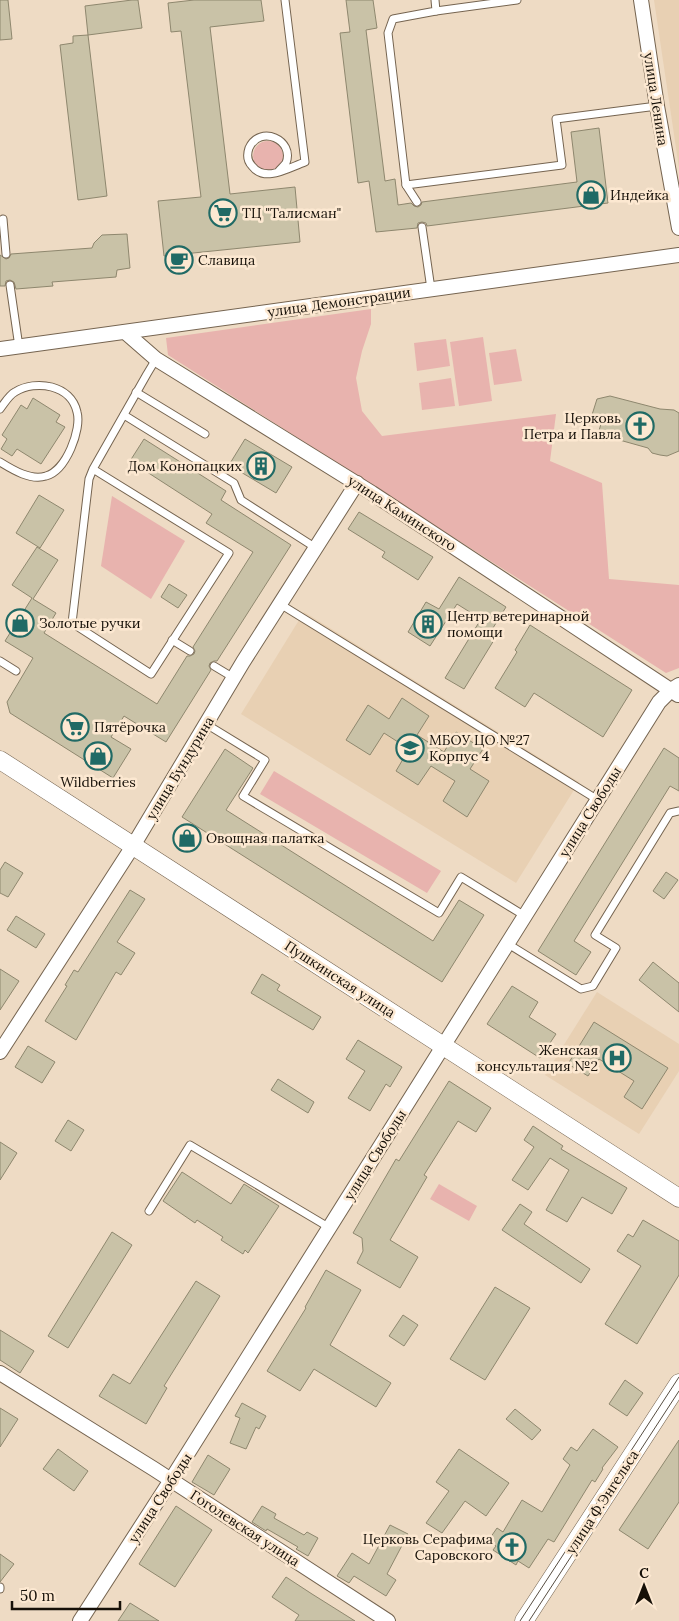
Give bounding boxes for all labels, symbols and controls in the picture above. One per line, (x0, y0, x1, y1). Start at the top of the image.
street label: улица Ленина (640, 51, 672, 147)
shop icon: Индейка (576, 180, 606, 210)
place label: Индейка (610, 186, 669, 204)
supermarket icon: ТЦ "Талисман" (208, 198, 238, 228)
place label: ТЦ "Талисман" (242, 204, 341, 222)
cafe icon: Славица (164, 245, 194, 275)
place label: Славица (198, 251, 255, 269)
street label: улица Демонстрации (266, 283, 412, 321)
place label: Церковь Петра и Павла (524, 409, 621, 443)
church icon: Церковь Петра и Павла (625, 411, 655, 441)
building icon: Дом Конопацких (246, 451, 276, 481)
place label: Дом Конопацких (128, 457, 243, 475)
street label: улица Каминского (344, 471, 460, 555)
place label: Центр ветеринарной помощи (447, 607, 589, 641)
shop icon: Золотые ручки (5, 608, 35, 638)
building icon: Центр ветеринарной помощи (413, 609, 443, 639)
place label: Золотые ручки (39, 614, 141, 632)
supermarket icon: Пятёрочка (60, 712, 90, 742)
street label: улица Бундурина (142, 713, 218, 823)
place label: Пятёрочка (94, 718, 166, 736)
place label: МБОУ ЦО №27 Корпус 4 (429, 731, 530, 765)
school or university icon: МБОУ ЦО №27 Корпус 4 (395, 733, 425, 763)
shop icon: Wildberries (83, 741, 113, 771)
street label: улица Свободы (555, 763, 625, 861)
place label: Wildberries (60, 773, 136, 791)
shop icon: Овощная палатка (172, 823, 202, 853)
place label: Овощная палатка (206, 829, 325, 847)
street label: Пушкинская улица (281, 937, 399, 1021)
place label: Женская консультация №2 (477, 1041, 598, 1075)
hospital icon: Женская консультация №2 (602, 1043, 632, 1073)
street label: улица Свободы (340, 1106, 410, 1204)
street label: улица Ф.Энгельса (562, 1446, 642, 1558)
street label: улица Свободы (124, 1450, 196, 1546)
street label: Гоголевская улица (187, 1486, 303, 1570)
place label: Церковь Серафима Саровского (363, 1530, 493, 1564)
church icon: Церковь Серафима Саровского (497, 1532, 527, 1562)
north arrow (619, 1561, 669, 1611)
text: С (639, 1564, 649, 1582)
scale bar (12, 1578, 120, 1610)
text: 50 m (20, 1586, 55, 1605)

